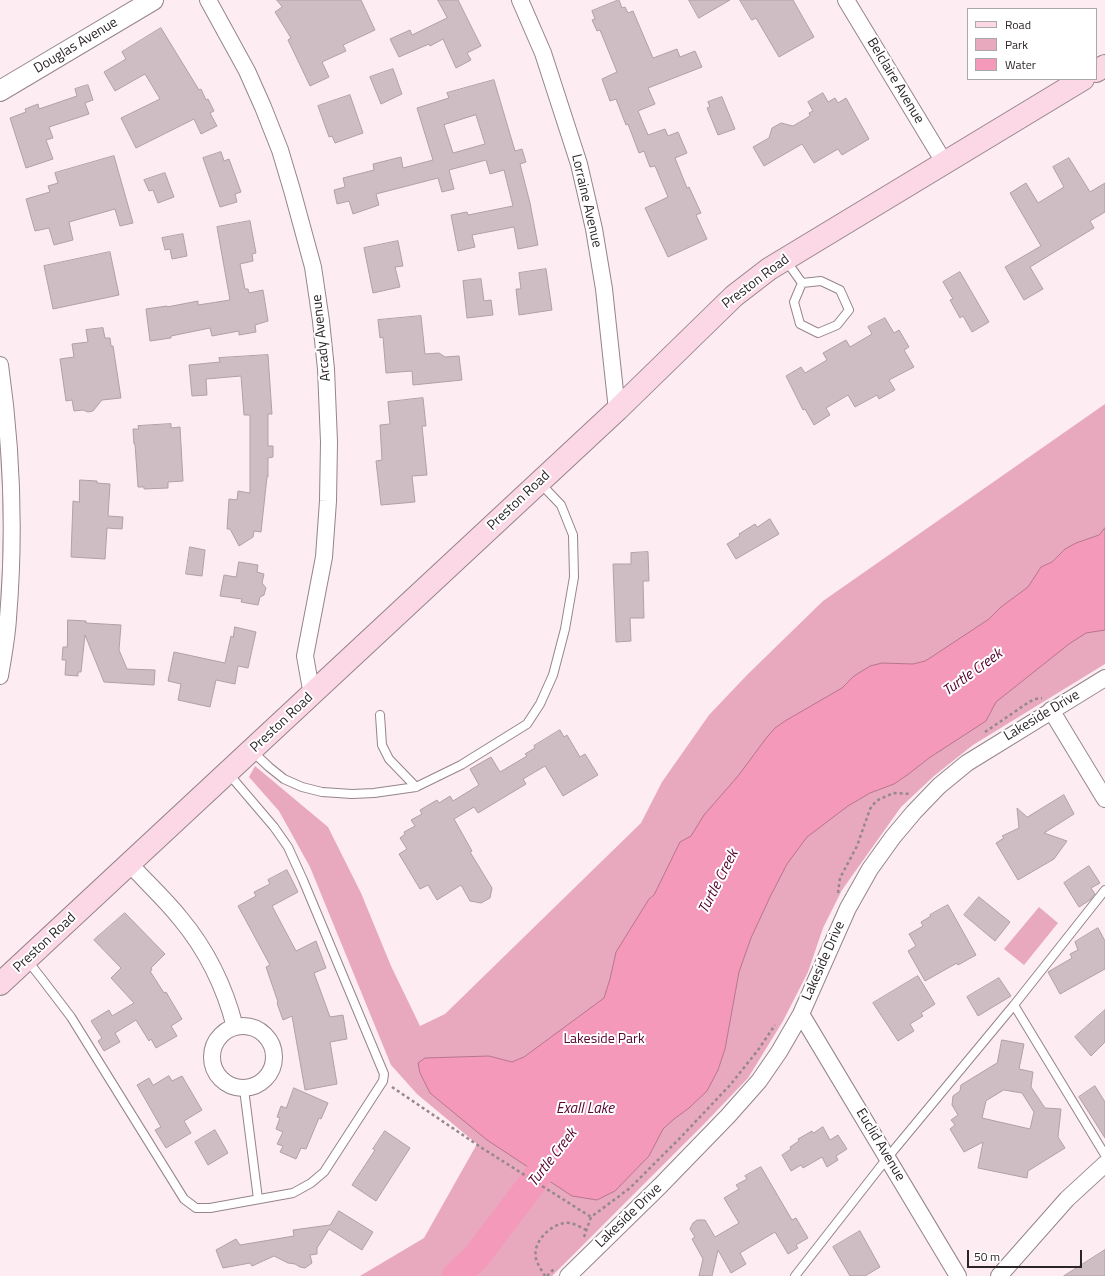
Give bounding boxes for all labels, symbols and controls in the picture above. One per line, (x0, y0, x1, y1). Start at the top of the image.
legend (967, 8, 1097, 80)
street label: Douglas Avenue (31, 14, 121, 78)
text: Road (1005, 15, 1031, 34)
street label: Belclaire Avenue (863, 35, 927, 127)
text: Park (1005, 35, 1028, 54)
text: Water (1005, 55, 1036, 74)
street label: Lorraine Avenue (567, 153, 605, 249)
street label: Preston Road (719, 251, 793, 313)
street label: Arcady Avenue (309, 294, 335, 382)
street label: Preston Road (484, 468, 554, 534)
water label: Turtle Creek (940, 645, 1006, 701)
street label: Lakeside Drive (1001, 687, 1083, 745)
street label: Preston Road (247, 690, 317, 756)
water label: Turtle Creek (695, 847, 743, 917)
street label: Preston Road (10, 910, 80, 976)
street label: Lakeside Drive (799, 919, 849, 1003)
park label: Lakeside Park (563, 1032, 645, 1048)
water label: Exall Lake (556, 1100, 614, 1118)
street label: Euclid Avenue (852, 1106, 908, 1184)
water label: Turtle Creek (525, 1125, 581, 1191)
street label: Lakeside Drive (593, 1180, 665, 1252)
scale bar (969, 1242, 1084, 1268)
text: 50 m (974, 1247, 1000, 1266)

